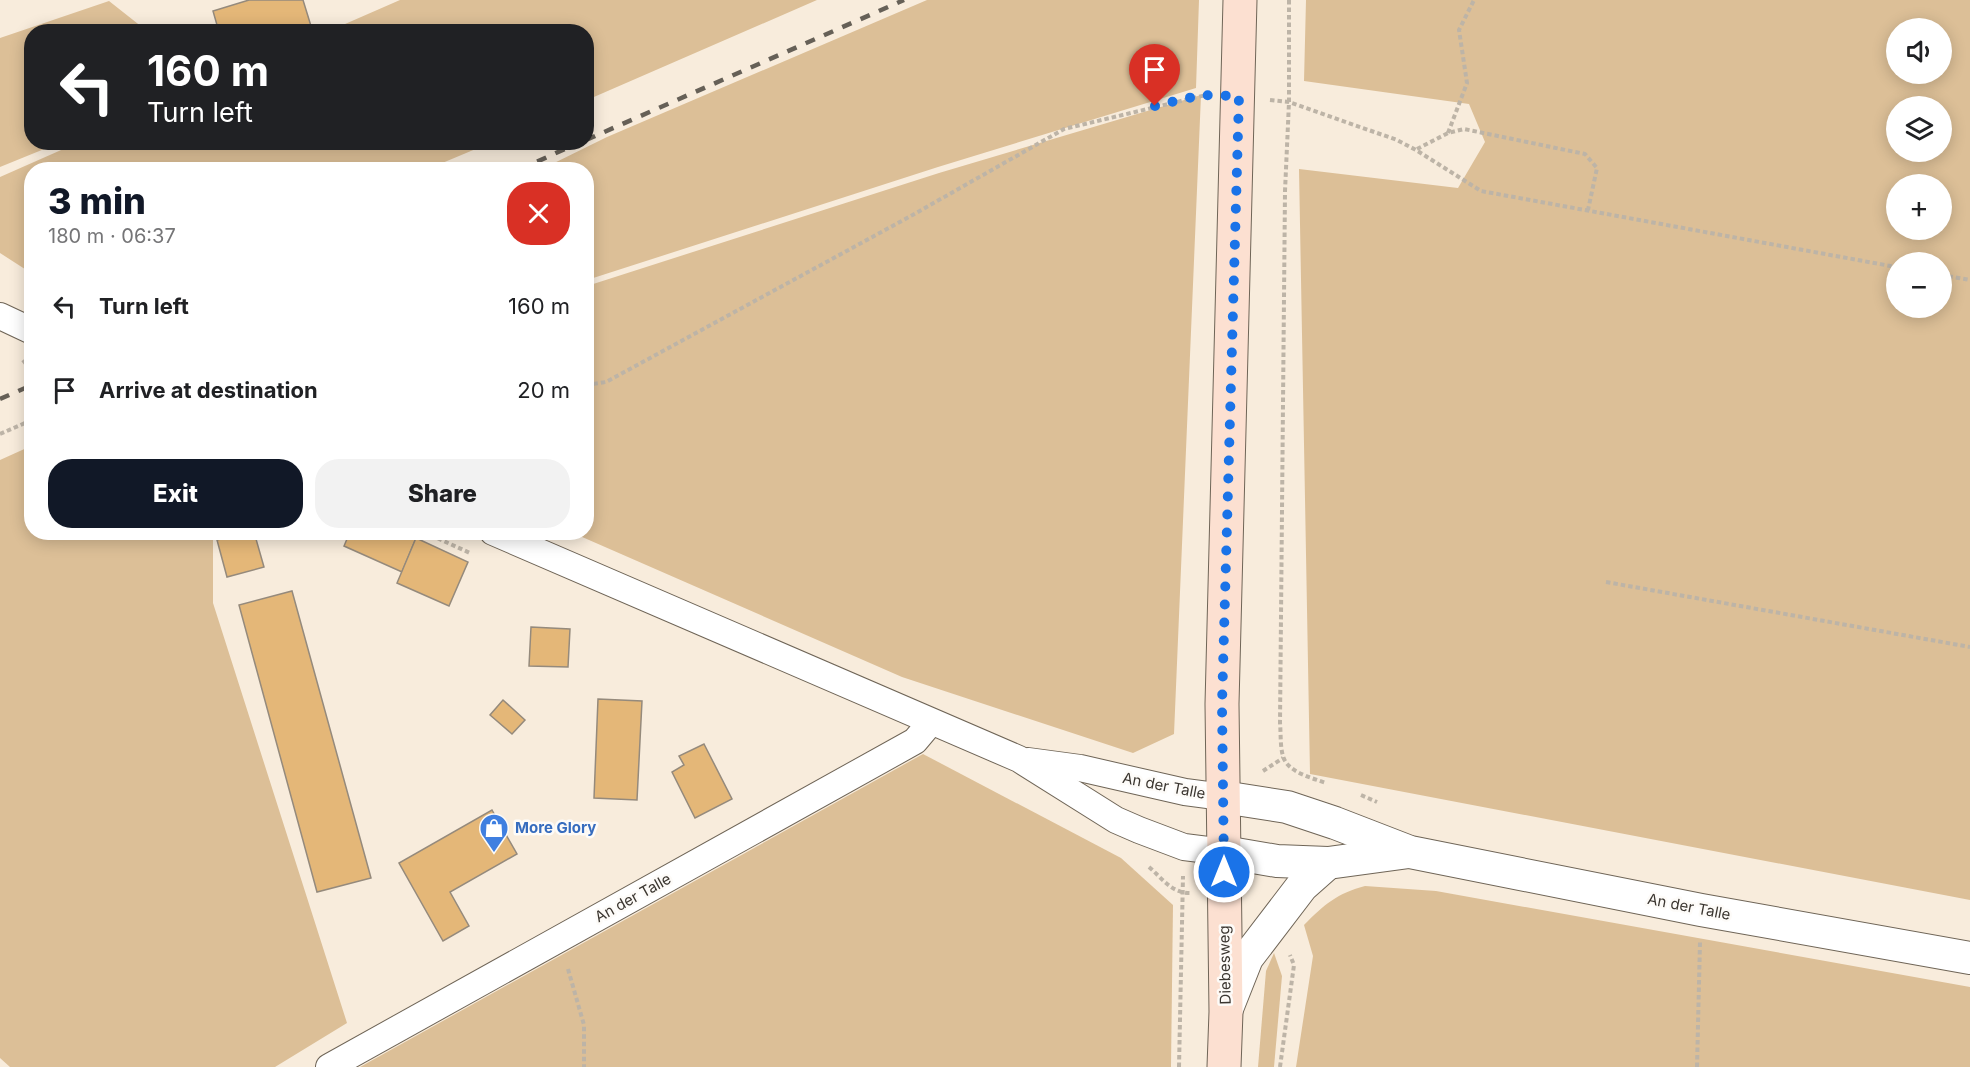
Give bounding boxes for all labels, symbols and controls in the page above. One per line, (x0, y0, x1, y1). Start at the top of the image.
map controls (1886, 18, 1952, 318)
button: sound (1886, 18, 1952, 84)
pin (1129, 44, 1180, 106)
text: 160 m (147, 45, 269, 96)
icon: left (48, 48, 126, 126)
icon: arrive (1138, 53, 1171, 86)
text: Turn left (147, 96, 253, 129)
button: layers (1886, 96, 1952, 162)
button: + (1886, 174, 1952, 240)
text: 3 min (48, 179, 146, 223)
button: close (507, 182, 570, 245)
text: 180 m · 06:37 (48, 224, 176, 248)
button: − (1886, 252, 1952, 318)
icon: left (48, 290, 81, 323)
text: Turn left (99, 293, 189, 319)
text: 160 m (508, 293, 570, 319)
icon: arrive (48, 374, 81, 407)
text: Arrive at destination (99, 377, 318, 403)
text: 20 m (517, 377, 570, 403)
button: Exit (48, 459, 303, 528)
button: Share (315, 459, 570, 528)
street label: An der Talle (1121, 768, 1207, 803)
shop icon: More Glory (478, 812, 510, 854)
place label: More Glory (515, 818, 596, 837)
position arrow (1192, 840, 1256, 904)
street label: An der Talle (591, 869, 674, 926)
street label: An der Talle (1646, 889, 1732, 924)
street label: Diebesweg (1214, 925, 1235, 1005)

